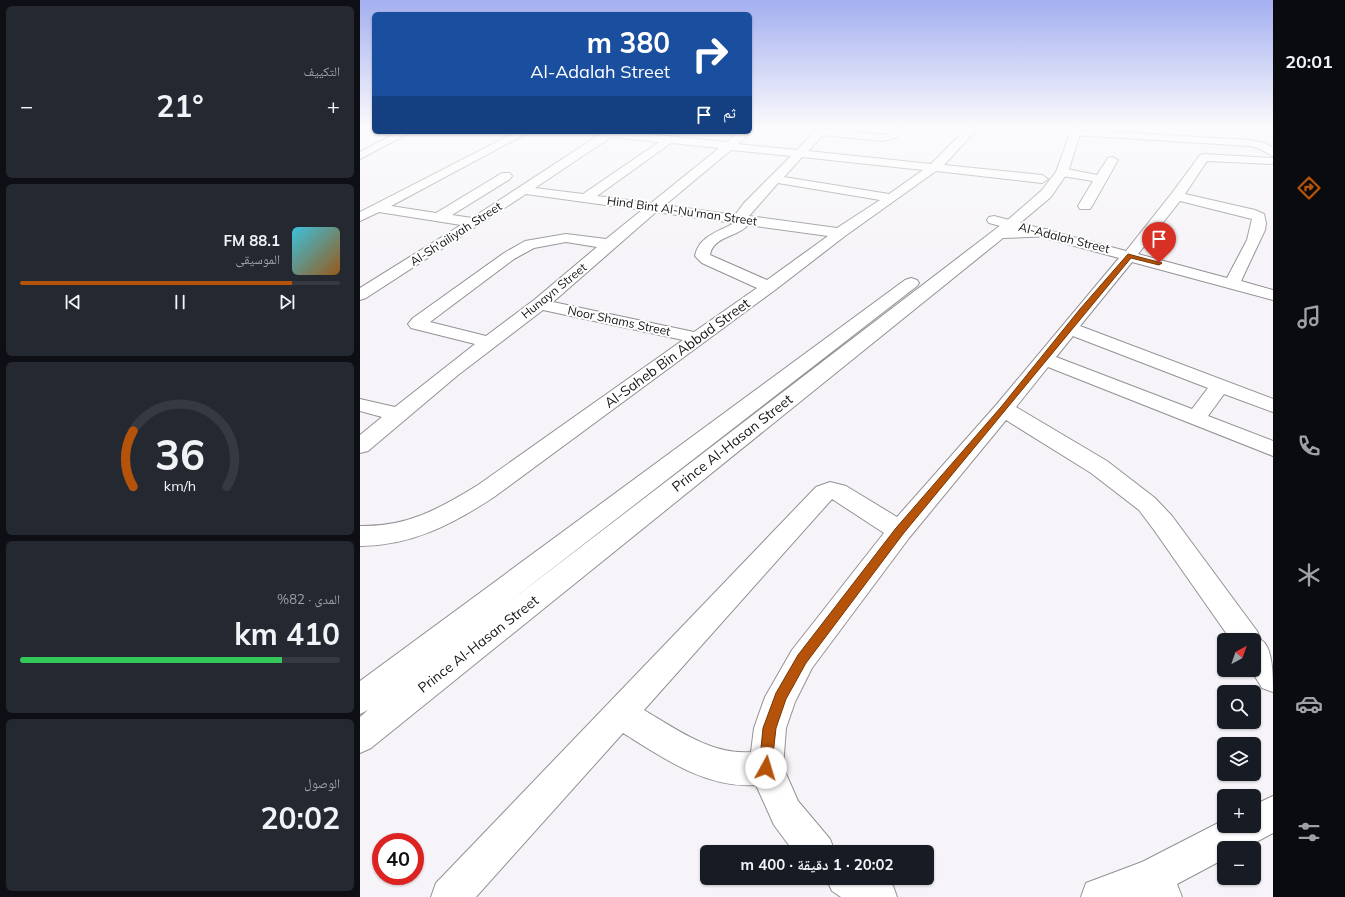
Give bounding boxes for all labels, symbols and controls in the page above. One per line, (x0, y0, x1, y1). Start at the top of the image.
text: 380 m (587, 25, 670, 60)
icon: right (684, 28, 736, 80)
text: 20:01 (1285, 50, 1333, 73)
text: Al-Adalah Street (530, 60, 670, 83)
text: التكييف (304, 63, 340, 79)
text: 21° (156, 87, 204, 125)
text: − (20, 92, 33, 120)
text: + (327, 92, 340, 120)
text: ثم (723, 103, 736, 122)
icon: arrive (693, 104, 715, 126)
icon: directions (1295, 174, 1323, 202)
street label: Hind Bint Al-Nu'man Street (606, 193, 758, 228)
street label: Al-Sh'ailiyah Street (407, 198, 504, 269)
street label: Al-Adalah Street (1017, 219, 1111, 256)
pin (1142, 222, 1176, 263)
icon: arrive (1148, 228, 1170, 250)
text: 88.1 FM (224, 231, 280, 250)
text: الموسيقى (236, 251, 280, 267)
street label: Hunayn Street (518, 260, 589, 322)
icon: previous (62, 291, 84, 313)
icon: pause (169, 291, 191, 313)
icon: next (276, 291, 298, 313)
street label: Al-Saheb Bin Abbad Street (601, 294, 753, 412)
street label: Noor Shams Street (566, 302, 672, 339)
icon: music (1295, 303, 1323, 331)
street label: Prince Al-Hasan Street (668, 390, 796, 496)
text: 36 (155, 427, 205, 479)
icon: phone (1295, 432, 1323, 460)
text: km/h (164, 476, 196, 494)
icon: climate (1295, 561, 1323, 589)
text: المدى · 82% (277, 591, 340, 607)
street label: Prince Al-Hasan Street (414, 591, 542, 697)
text: 410 km (234, 615, 340, 653)
north arrow (1217, 633, 1261, 677)
map controls (1217, 633, 1261, 885)
button: search (1217, 685, 1261, 729)
icon: car (1295, 690, 1323, 718)
button: layers (1217, 737, 1261, 781)
position arrow (745, 747, 787, 789)
text: الوصول (304, 775, 340, 791)
button: + (1217, 789, 1261, 833)
text: 20:02 (261, 799, 340, 837)
icon: filters (1295, 818, 1323, 846)
speed limit sign: 40 (372, 833, 424, 885)
button: − (1217, 841, 1261, 885)
text: 20:02 · 1 دقيقة · 400 m (741, 855, 894, 874)

